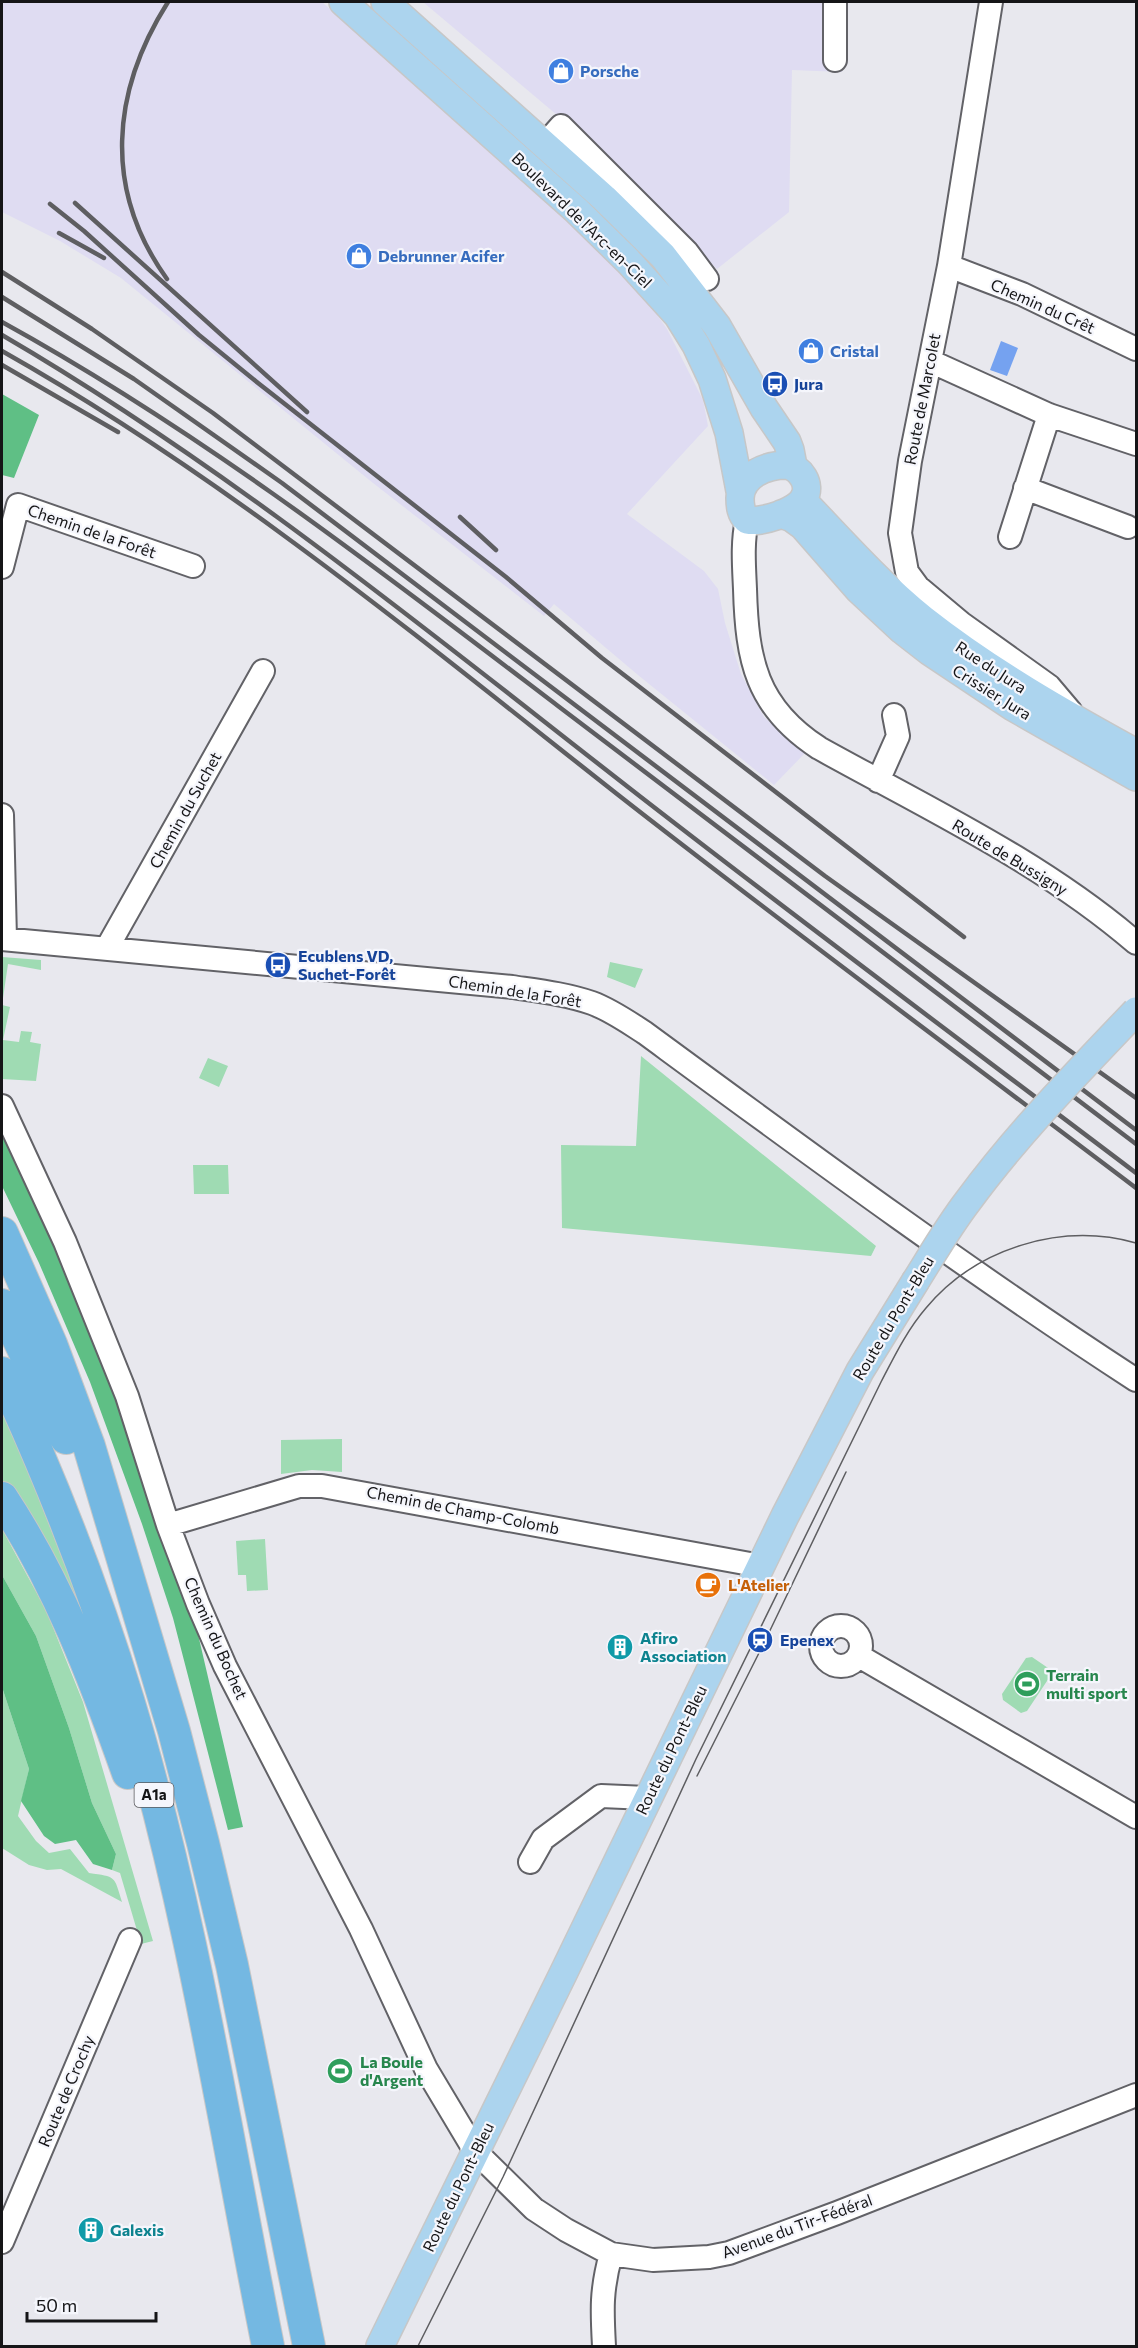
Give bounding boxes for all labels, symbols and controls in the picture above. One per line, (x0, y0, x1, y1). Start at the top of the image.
shop icon: Porsche (546, 56, 576, 86)
place label: Porsche (580, 61, 639, 80)
street label: Boulevard de l'Arc-en-Ciel (509, 148, 656, 291)
shop icon: Debrunner Acifer (344, 241, 374, 271)
place label: Debrunner Acifer (378, 246, 505, 265)
street label: Chemin du Crêt (988, 274, 1099, 337)
street label: Route de Marcolet (899, 331, 944, 466)
shop icon: Cristal (796, 336, 826, 366)
place label: Cristal (830, 341, 879, 360)
bus stop icon: Jura (760, 369, 790, 399)
place label: Jura (794, 374, 823, 393)
street label: Chemin de la Forêt (25, 500, 159, 562)
street label: Rue du Jura (952, 637, 1030, 696)
street label: Crissier, Jura (949, 660, 1035, 723)
street label: Chemin du Suchet (145, 748, 225, 871)
street label: Route de Bussigny (949, 815, 1071, 899)
place label: Ecublens VD, Suchet-Forêt (298, 946, 396, 983)
bus stop icon: Ecublens VD, Suchet-Forêt (263, 950, 293, 980)
street label: Chemin de la Forêt (447, 971, 583, 1010)
street label: Route du Pont-Bleu (848, 1252, 937, 1383)
street label: Chemin de Champ-Colomb (365, 1481, 561, 1538)
cafe icon: L'Atelier (693, 1570, 723, 1600)
street label: Chemin du Bochet (181, 1574, 252, 1702)
place label: L'Atelier (728, 1575, 790, 1594)
station icon: Epenex (745, 1625, 775, 1655)
place label: Afiro Association (640, 1628, 727, 1665)
place label: Epenex (780, 1630, 834, 1649)
building icon: Afiro Association (605, 1632, 635, 1662)
place label: Terrain multi sport (1046, 1665, 1128, 1702)
sports icon: Terrain multi sport (1012, 1669, 1042, 1699)
street label: Route du Pont-Bleu (631, 1682, 710, 1818)
road number: A1a (134, 1783, 174, 1807)
street label: Route de Crochy (34, 2032, 98, 2149)
place label: La Boule d'Argent (360, 2052, 423, 2089)
sports icon: La Boule d'Argent (325, 2056, 355, 2086)
street label: Route du Pont-Bleu (418, 2119, 497, 2255)
street label: Avenue du Tir-Fédéral (719, 2189, 875, 2262)
building icon: Galexis (76, 2215, 106, 2245)
place label: Galexis (110, 2220, 164, 2239)
scale bar (27, 2285, 156, 2323)
text: 50 m (36, 2294, 77, 2316)

